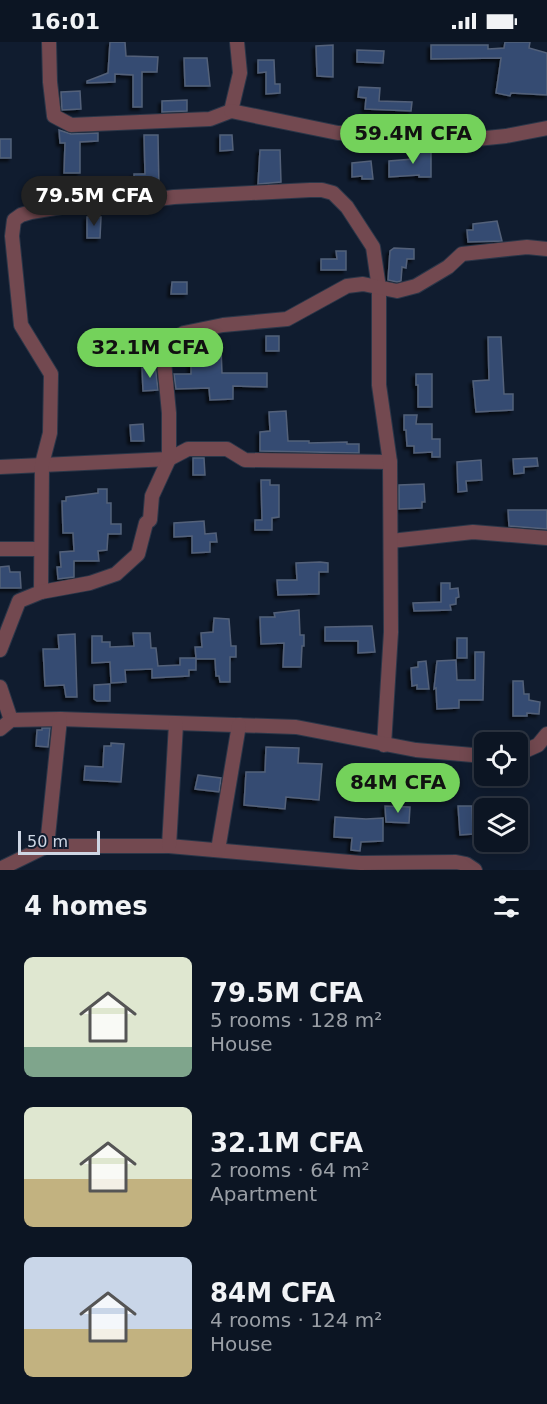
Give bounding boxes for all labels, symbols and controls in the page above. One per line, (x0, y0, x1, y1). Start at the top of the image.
text: 16:01 (30, 9, 100, 34)
pin: 59.4M CFA (344, 114, 482, 165)
text: 59.4M CFA (354, 121, 472, 145)
pin: 79.5M CFA (25, 176, 163, 227)
text: 79.5M CFA (35, 183, 153, 207)
pin: 32.1M CFA (81, 328, 219, 379)
text: 32.1M CFA (91, 335, 209, 359)
map controls (474, 732, 528, 852)
button: locate (474, 732, 528, 786)
pin: 84M CFA (343, 763, 453, 814)
text: 84M CFA (350, 770, 446, 794)
button: layers (474, 798, 528, 852)
scale bar (18, 828, 100, 856)
text: 50 m (27, 832, 68, 851)
icon: filters (490, 890, 523, 923)
text: 4 homes (24, 891, 148, 921)
text: 79.5M CFA (210, 978, 363, 1008)
icon: home (72, 981, 144, 1053)
text: 5 rooms · 128 m² (210, 1008, 382, 1032)
text: House (210, 1032, 273, 1056)
text: 32.1M CFA (210, 1128, 363, 1158)
icon: home (72, 1131, 144, 1203)
text: 2 rooms · 64 m² (210, 1158, 370, 1182)
text: Apartment (210, 1182, 317, 1206)
text: 84M CFA (210, 1278, 335, 1308)
icon: home (72, 1281, 144, 1353)
text: 4 rooms · 124 m² (210, 1308, 382, 1332)
text: House (210, 1332, 273, 1356)

